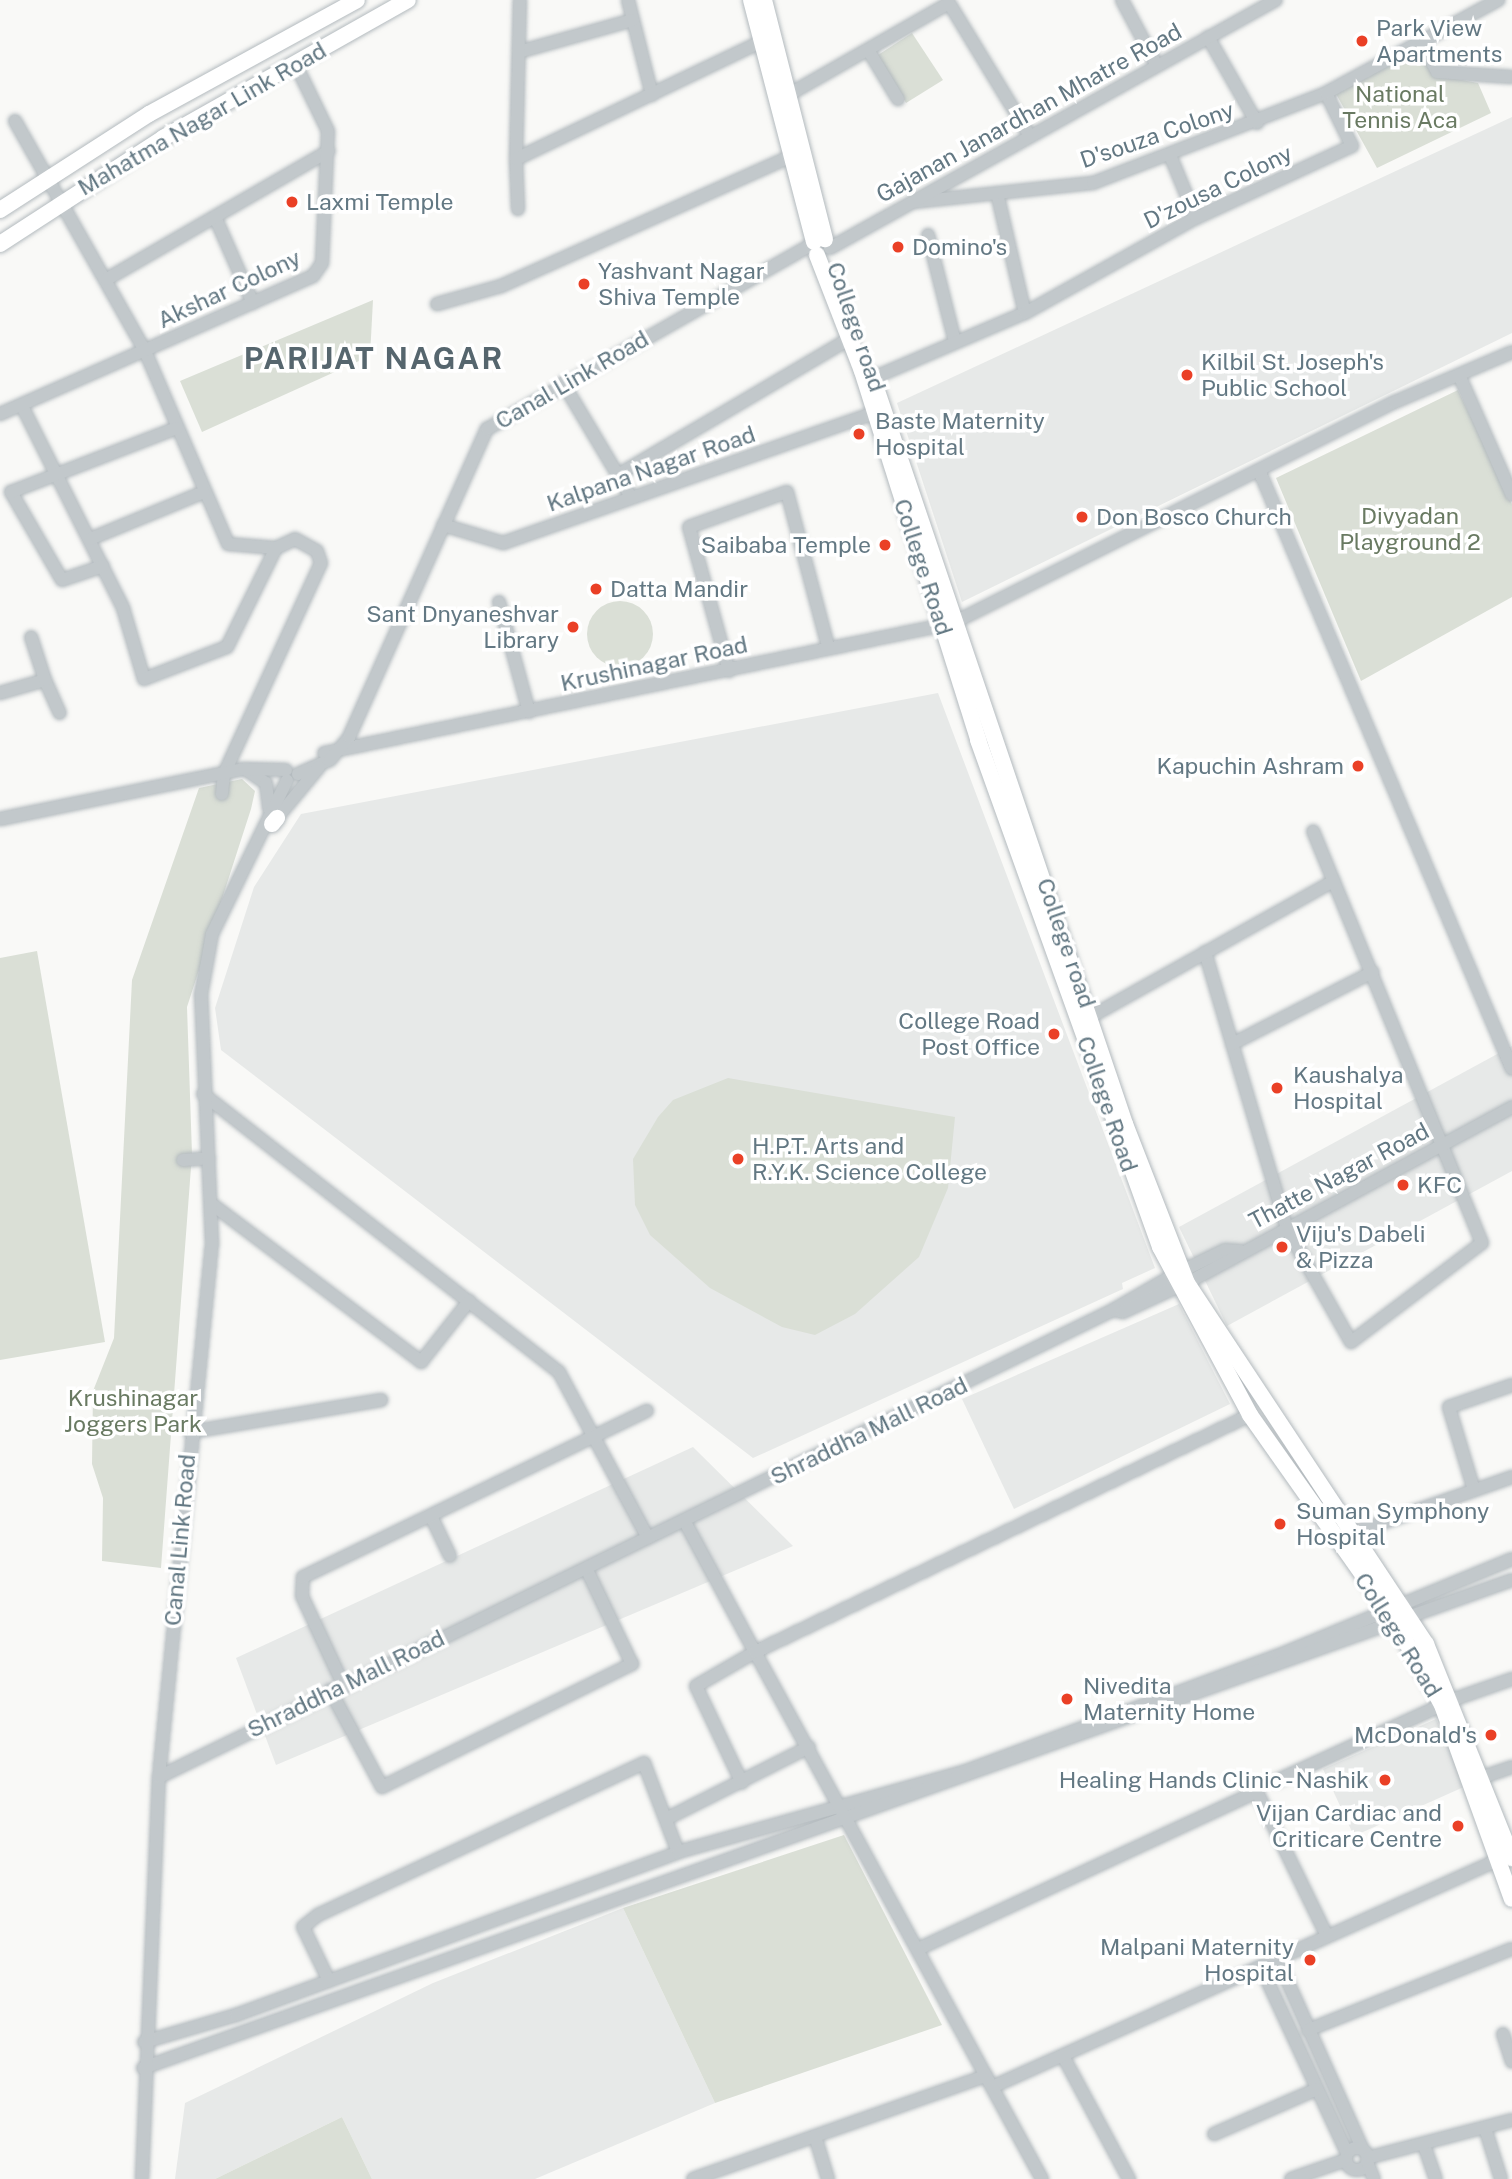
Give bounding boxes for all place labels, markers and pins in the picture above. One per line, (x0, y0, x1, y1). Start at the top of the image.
place label: Park View Apartments (1376, 14, 1502, 68)
marker: Park View Apartments (1354, 33, 1370, 49)
place label: Laxmi Temple (306, 188, 454, 216)
marker: Laxmi Temple (284, 194, 300, 210)
place label: Domino's (912, 233, 1007, 261)
marker: Domino's (890, 239, 906, 255)
place label: Yashvant Nagar Shiva Temple (598, 257, 765, 311)
marker: Yashvant Nagar Shiva Temple (576, 276, 592, 292)
place label: Kilbil St. Joseph's Public School (1201, 348, 1384, 402)
marker: Kilbil St. Joseph's Public School (1179, 367, 1195, 383)
place label: Baste Maternity Hospital (875, 407, 1045, 461)
marker: Baste Maternity Hospital (849, 424, 869, 444)
place label: Don Bosco Church (1096, 503, 1292, 531)
marker: Don Bosco Church (1074, 509, 1090, 525)
place label: Saibaba Temple (701, 531, 871, 559)
marker: Saibaba Temple (877, 537, 893, 553)
place label: Datta Mandir (610, 575, 748, 603)
marker: Datta Mandir (588, 581, 604, 597)
place label: Sant Dnyaneshvar Library (366, 600, 559, 654)
marker: Sant Dnyaneshvar Library (565, 619, 581, 635)
place label: Kapuchin Ashram (1156, 752, 1344, 780)
marker: Kapuchin Ashram (1350, 758, 1366, 774)
place label: College Road Post Office (898, 1007, 1040, 1061)
marker: College Road Post Office (1046, 1026, 1062, 1042)
place label: Kaushalya Hospital (1293, 1061, 1403, 1115)
marker: Kaushalya Hospital (1267, 1078, 1287, 1098)
place label: H.P.T. Arts and R.Y.K. Science College (752, 1132, 987, 1186)
marker: H.P.T. Arts and R.Y.K. Science College (730, 1151, 746, 1167)
place label: KFC (1417, 1171, 1462, 1199)
marker: KFC (1395, 1177, 1411, 1193)
place label: Viju's Dabeli & Pizza (1296, 1220, 1426, 1274)
marker: Viju's Dabeli & Pizza (1274, 1239, 1290, 1255)
place label: Suman Symphony Hospital (1296, 1497, 1489, 1551)
marker: Suman Symphony Hospital (1270, 1514, 1290, 1534)
place label: Nivedita Maternity Home (1083, 1672, 1255, 1726)
marker: Nivedita Maternity Home (1057, 1689, 1077, 1709)
place label: McDonald's (1354, 1721, 1477, 1749)
marker: McDonald's (1483, 1727, 1499, 1743)
place label: Healing Hands Clinic - Nashik (1052, 1766, 1369, 1794)
marker: Healing Hands Clinic - Nashik (1375, 1770, 1395, 1790)
place label: Vijan Cardiac and Criticare Centre (1256, 1799, 1442, 1853)
marker: Vijan Cardiac and Criticare Centre (1448, 1816, 1468, 1836)
place label: Malpani Maternity Hospital (1100, 1933, 1294, 1987)
marker: Malpani Maternity Hospital (1300, 1950, 1320, 1970)

